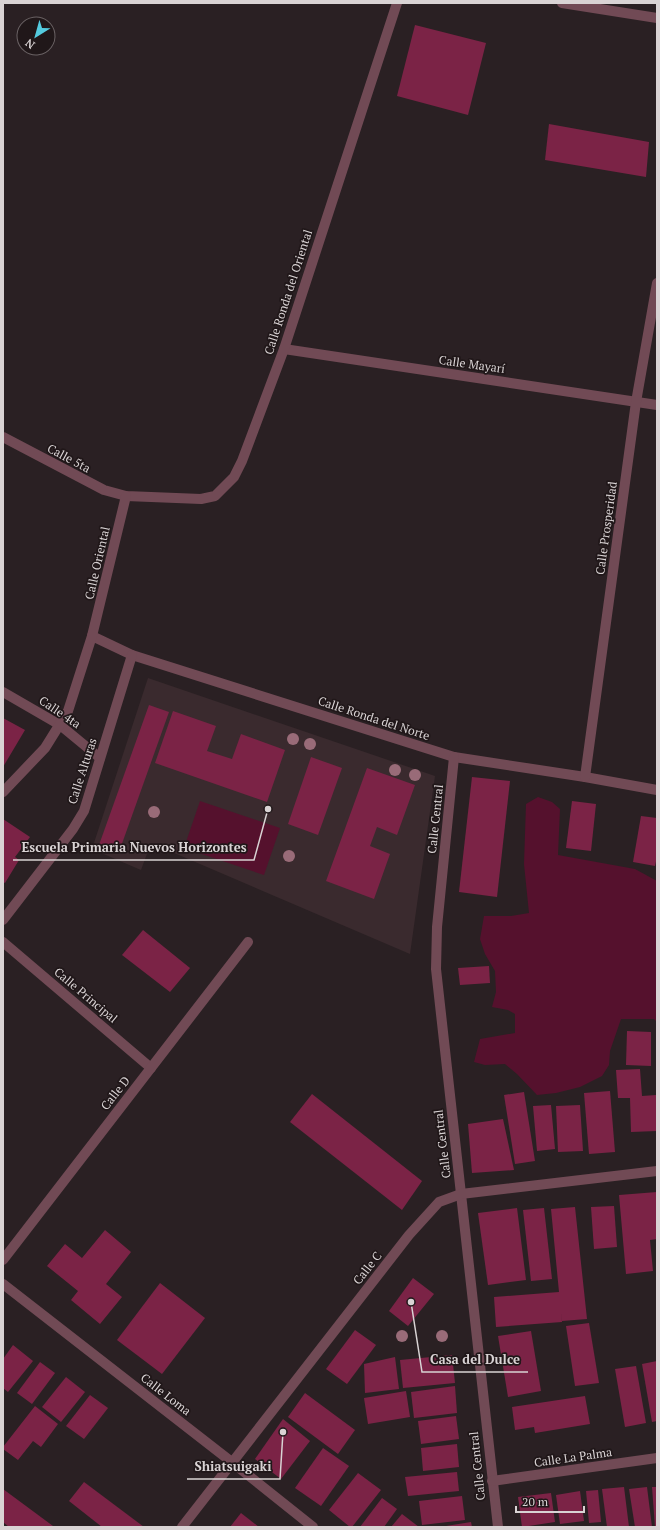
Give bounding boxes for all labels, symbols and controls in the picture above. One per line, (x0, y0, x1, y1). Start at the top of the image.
north arrow (16, 16, 56, 56)
text: N (22, 35, 38, 52)
street label: Calle Ronda del Oriental (261, 227, 315, 356)
street label: Calle Mayarí (438, 352, 506, 376)
street label: Calle 5ta (45, 440, 93, 476)
street label: Calle Prosperidad (592, 480, 620, 576)
street label: Calle Oriental (81, 525, 113, 601)
street label: Calle 4ta (36, 693, 84, 731)
street label: Calle Ronda del Norte (316, 693, 432, 743)
street label: Calle Alturas (64, 736, 100, 806)
street label: Calle Central (424, 783, 446, 854)
callout: Escuela Primaria Nuevos Horizontes (13, 835, 254, 860)
text: Escuela Primaria Nuevos Horizontes (21, 838, 247, 856)
street label: Calle Principal (51, 964, 121, 1026)
street label: Calle D (97, 1073, 133, 1113)
street label: Calle Central (430, 1108, 454, 1179)
street label: Calle C (349, 1248, 385, 1287)
callout: Casa del Dulce (422, 1347, 528, 1372)
text: Casa del Dulce (430, 1350, 520, 1368)
street label: Calle Loma (138, 1370, 194, 1418)
street label: Calle Central (466, 1430, 488, 1501)
street label: Calle La Palma (533, 1444, 613, 1470)
callout: Shiatsuigaki (187, 1454, 280, 1479)
text: Shiatsuigaki (194, 1457, 272, 1475)
scale bar (516, 1488, 584, 1514)
text: 20 m (522, 1494, 549, 1509)

